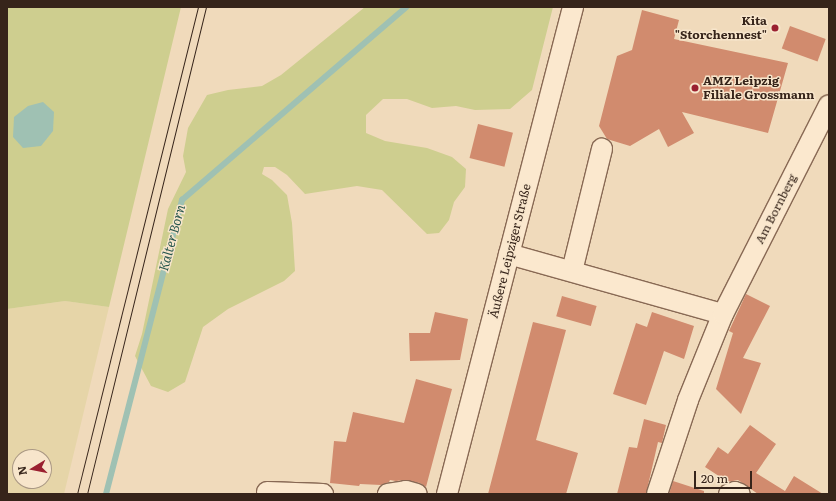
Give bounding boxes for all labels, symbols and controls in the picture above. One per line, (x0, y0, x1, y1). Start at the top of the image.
place label: Kita "Storchennest" (675, 14, 767, 42)
marker: Kita "Storchennest" (770, 23, 780, 33)
place label: AMZ Leipzig Filiale Grossmann (703, 74, 814, 102)
marker: AMZ Leipzig Filiale Grossmann (690, 83, 700, 93)
street label: Am Bornberg (752, 172, 800, 246)
street label: Äußere Leipziger Straße (486, 182, 534, 320)
water label: Kalter Born (156, 203, 188, 273)
north arrow (12, 449, 52, 489)
scale bar (696, 463, 754, 489)
text: N (12, 465, 30, 477)
text: 20 m (701, 469, 728, 487)

